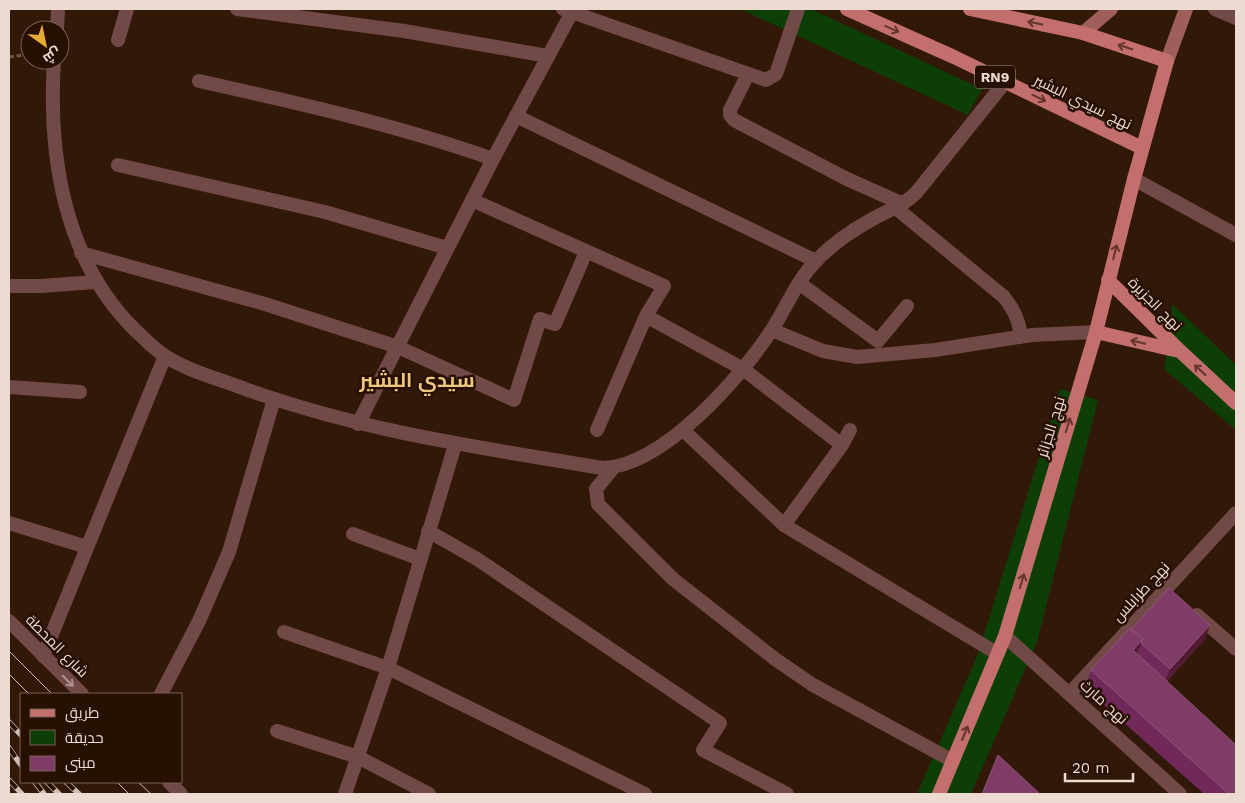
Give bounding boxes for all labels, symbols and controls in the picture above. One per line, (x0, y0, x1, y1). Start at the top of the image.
one-way arrow (1028, 18, 1044, 27)
north arrow (20, 20, 70, 70)
one-way arrow (884, 24, 899, 34)
one-way arrow (1117, 42, 1133, 51)
text: ش (40, 43, 64, 68)
road number: RN9 (975, 66, 1015, 88)
street label: نهج سيدي البشير (1029, 70, 1135, 136)
one-way arrow (1031, 94, 1046, 103)
one-way arrow (1111, 244, 1121, 260)
street label: نهج الجزيرة (1123, 273, 1186, 336)
one-way arrow (1130, 337, 1146, 346)
one-way arrow (1194, 364, 1207, 376)
district label: سيدي البشير (358, 368, 475, 396)
street label: نهج الجزائر (1033, 394, 1071, 461)
one-way arrow (1064, 418, 1074, 434)
street label: نهج طرابلس (1109, 558, 1175, 627)
one-way arrow (1017, 573, 1027, 589)
street label: شارع المحطة (20, 611, 92, 683)
one-way arrow (62, 674, 74, 687)
street label: نهج مارث (1075, 676, 1132, 730)
legend (20, 693, 182, 783)
text: طريق (65, 704, 99, 723)
one-way arrow (960, 726, 970, 741)
text: حديقة (65, 729, 104, 747)
scale bar (1065, 750, 1132, 782)
text: مبنى (65, 754, 96, 773)
text: 20 m (1072, 759, 1110, 777)

